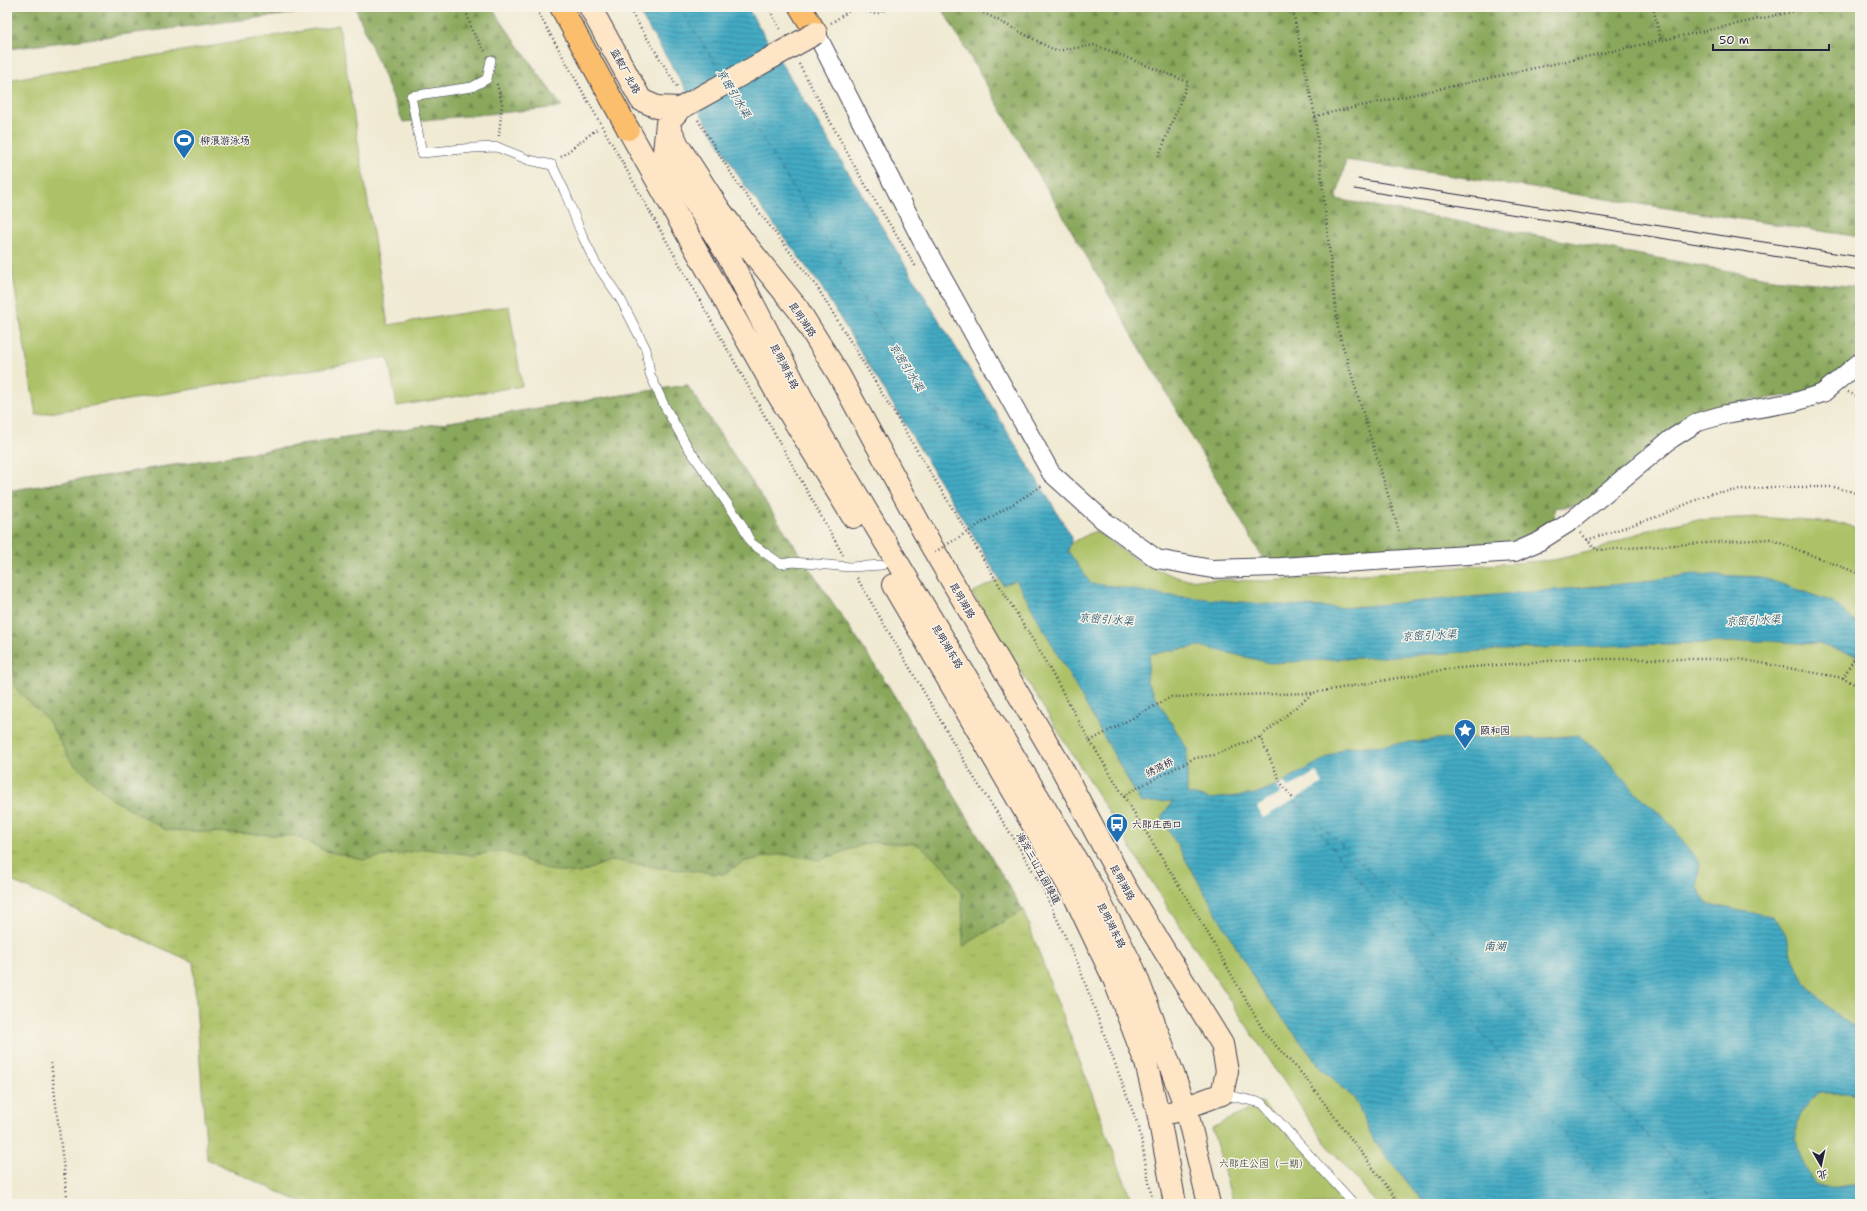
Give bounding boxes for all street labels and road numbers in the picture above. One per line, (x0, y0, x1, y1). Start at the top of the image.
street label: 蓝靛厂北路 (608, 46, 643, 96)
street label: 昆明湖路 (786, 299, 819, 339)
street label: 昆明湖东路 (767, 341, 802, 391)
street label: 昆明湖路 (947, 580, 978, 621)
street label: 昆明湖东路 (929, 621, 966, 671)
street label: 绣漪桥 (1143, 755, 1176, 780)
street label: 海淀三山五园绿道 (1013, 830, 1064, 906)
street label: 昆明湖路 (1107, 862, 1138, 903)
street label: 昆明湖东路 (1094, 900, 1129, 950)

